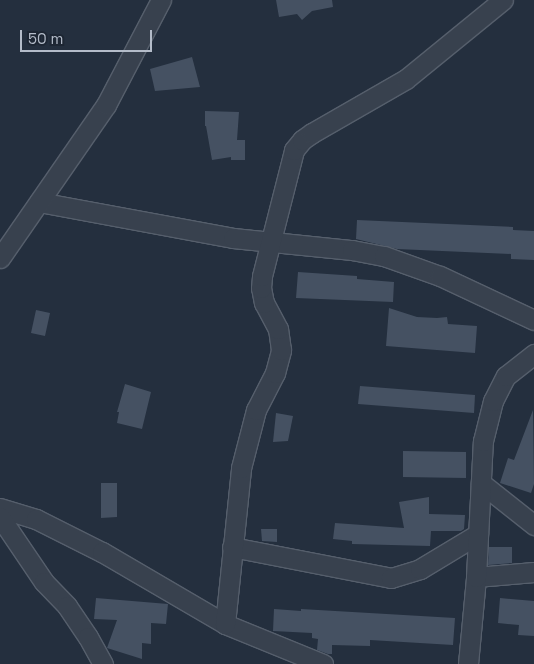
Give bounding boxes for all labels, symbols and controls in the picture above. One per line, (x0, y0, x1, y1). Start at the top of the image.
scale bar (22, 20, 155, 52)
text: 50 m (28, 29, 63, 48)

